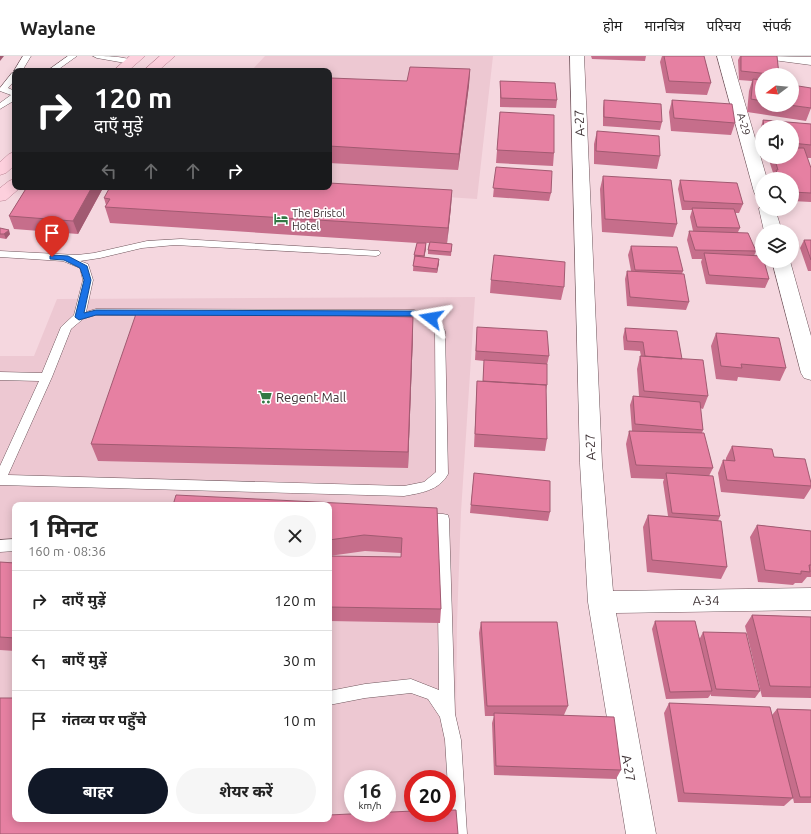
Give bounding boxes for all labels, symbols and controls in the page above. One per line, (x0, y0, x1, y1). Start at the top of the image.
text: Waylane (20, 17, 96, 39)
text: होम (603, 18, 622, 34)
text: मानचित्र (644, 18, 685, 34)
text: परिचय (707, 18, 741, 34)
text: संपर्क (763, 18, 791, 34)
north arrow (755, 68, 799, 112)
map controls (755, 68, 799, 268)
text: 120 m (94, 82, 172, 113)
icon: right (28, 84, 80, 136)
street label: A-27 (572, 109, 586, 137)
street label: A-29 (735, 111, 753, 137)
text: दाएँ मुड़ें (94, 115, 143, 135)
button: sound (755, 120, 799, 164)
icon: left (98, 160, 120, 182)
icon: ahead (140, 160, 162, 182)
icon: ahead (182, 160, 204, 182)
icon: right (224, 160, 246, 182)
button: search (755, 172, 799, 216)
place label: The Bristol Hotel (292, 207, 345, 232)
hotel icon: The Bristol Hotel (273, 211, 289, 227)
pin (35, 216, 69, 257)
icon: arrive (41, 222, 63, 244)
button: layers (755, 224, 799, 268)
position arrow (410, 297, 452, 339)
supermarket icon: Regent Mall (257, 389, 273, 405)
place label: Regent Mall (276, 390, 347, 404)
street label: A-27 (583, 433, 597, 461)
text: 1 मिनट (28, 515, 98, 542)
button: close (274, 515, 316, 557)
text: 160 m · 08:36 (28, 544, 106, 558)
icon: right (28, 590, 50, 612)
text: दाएँ मुड़ें (62, 591, 106, 608)
text: 120 m (274, 592, 316, 609)
street label: A-34 (692, 593, 720, 607)
icon: left (28, 650, 50, 672)
text: बाएँ मुड़ें (62, 651, 107, 668)
text: 30 m (283, 652, 316, 669)
icon: arrive (28, 710, 50, 732)
text: गंतव्य पर पहुँचे (62, 711, 146, 728)
text: 10 m (283, 712, 316, 729)
street label: A-27 (620, 754, 638, 782)
button: बाहर (28, 768, 168, 814)
button: शेयर करें (176, 768, 316, 814)
speed limit sign: 20 (404, 770, 456, 822)
text: 16 (359, 779, 381, 802)
text: km/h (358, 800, 382, 811)

